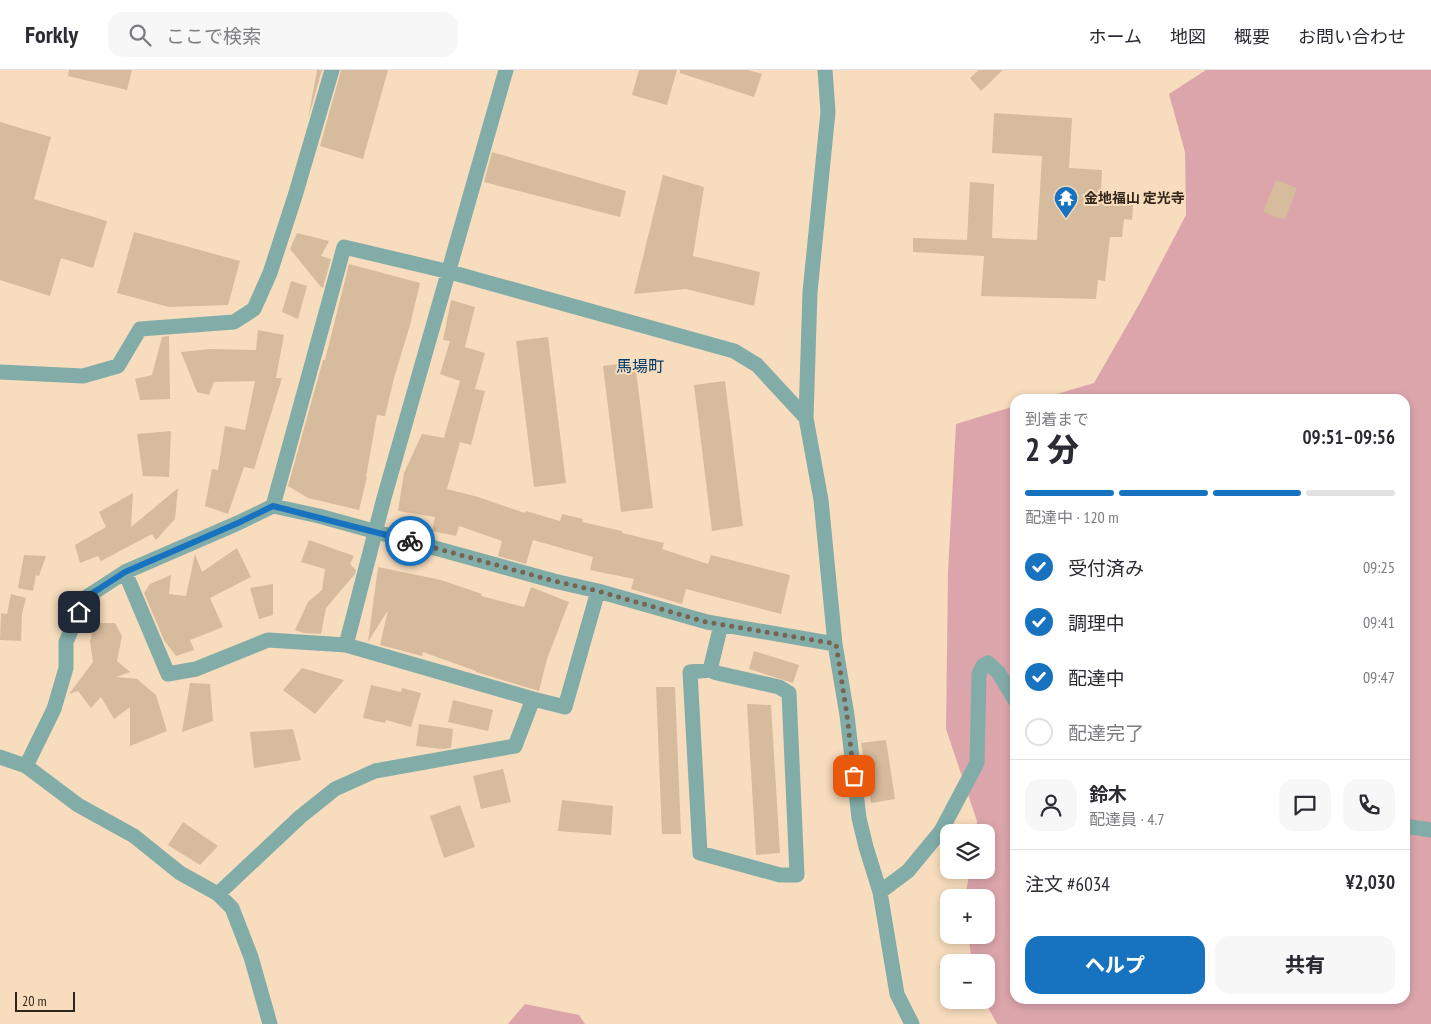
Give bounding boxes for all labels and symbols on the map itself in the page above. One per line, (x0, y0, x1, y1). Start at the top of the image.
temple icon: 金地福山 定光寺 (1053, 185, 1079, 219)
place label: 金地福山 定光寺 (1084, 189, 1185, 207)
district label: 馬場町 (616, 356, 664, 376)
courier (385, 516, 435, 566)
pin (58, 591, 100, 633)
pin (833, 755, 875, 797)
scale bar (15, 989, 75, 1012)

